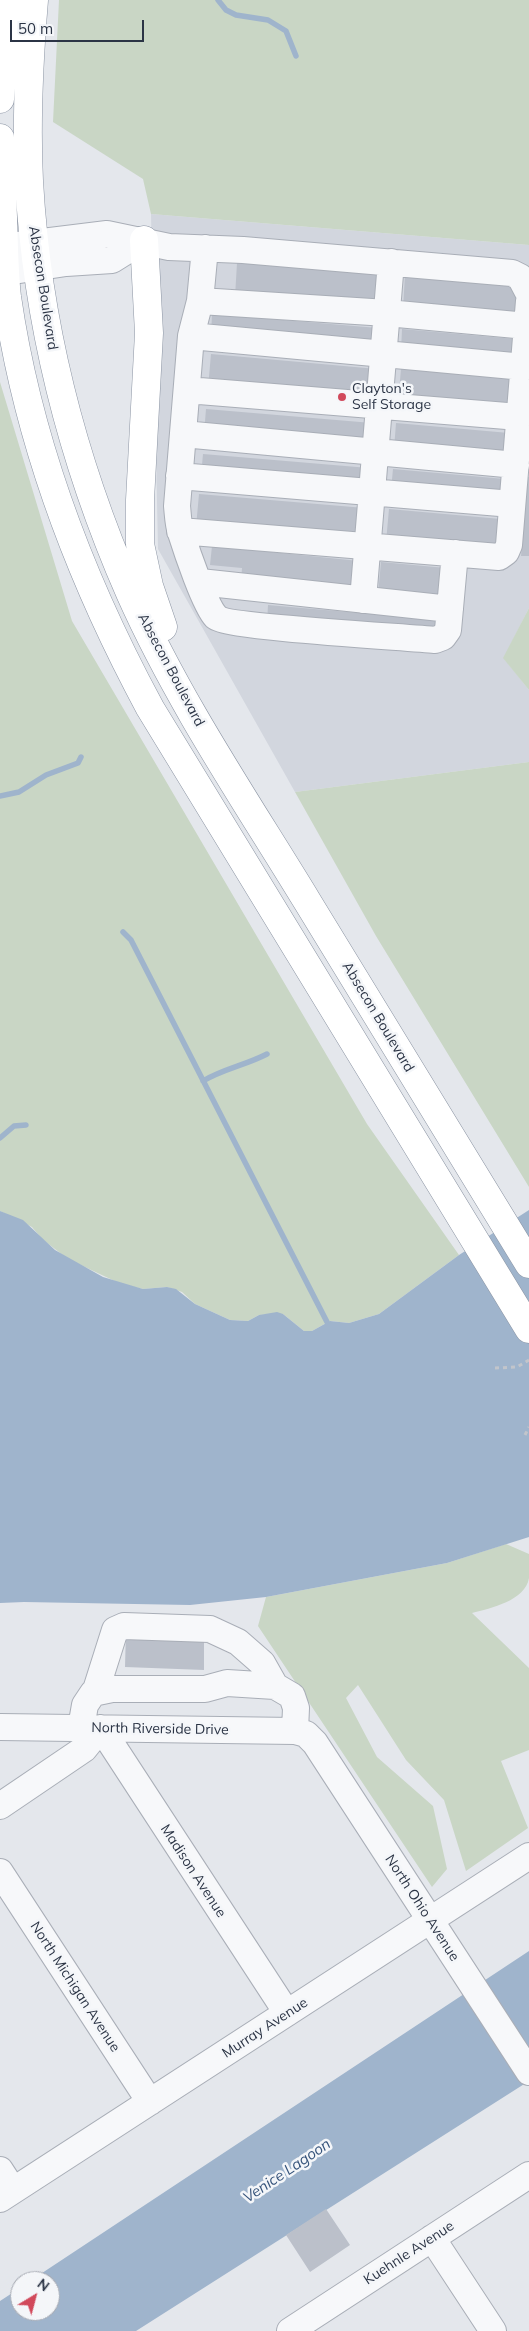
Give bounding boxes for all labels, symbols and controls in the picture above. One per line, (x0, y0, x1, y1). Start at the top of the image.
scale bar (12, 10, 146, 42)
text: 50 m (18, 19, 53, 38)
street label: Absecon Boulevard (25, 225, 61, 351)
place label: Clayton's Self Storage (352, 381, 431, 414)
marker: Clayton's Self Storage (336, 391, 348, 403)
street label: Absecon Boulevard (134, 611, 208, 729)
street label: Absecon Boulevard (338, 959, 418, 1075)
street label: North Riverside Drive (91, 1719, 229, 1739)
street label: Madison Avenue (157, 1821, 229, 1921)
street label: North Ohio Avenue (381, 1852, 463, 1964)
street label: North Michigan Avenue (27, 1919, 123, 2055)
street label: Murray Avenue (219, 1994, 311, 2062)
water label: Venice Lagoon (240, 2135, 334, 2207)
street label: Kuehnle Avenue (361, 2218, 457, 2288)
north arrow (10, 2271, 60, 2321)
text: N (34, 2274, 53, 2295)

